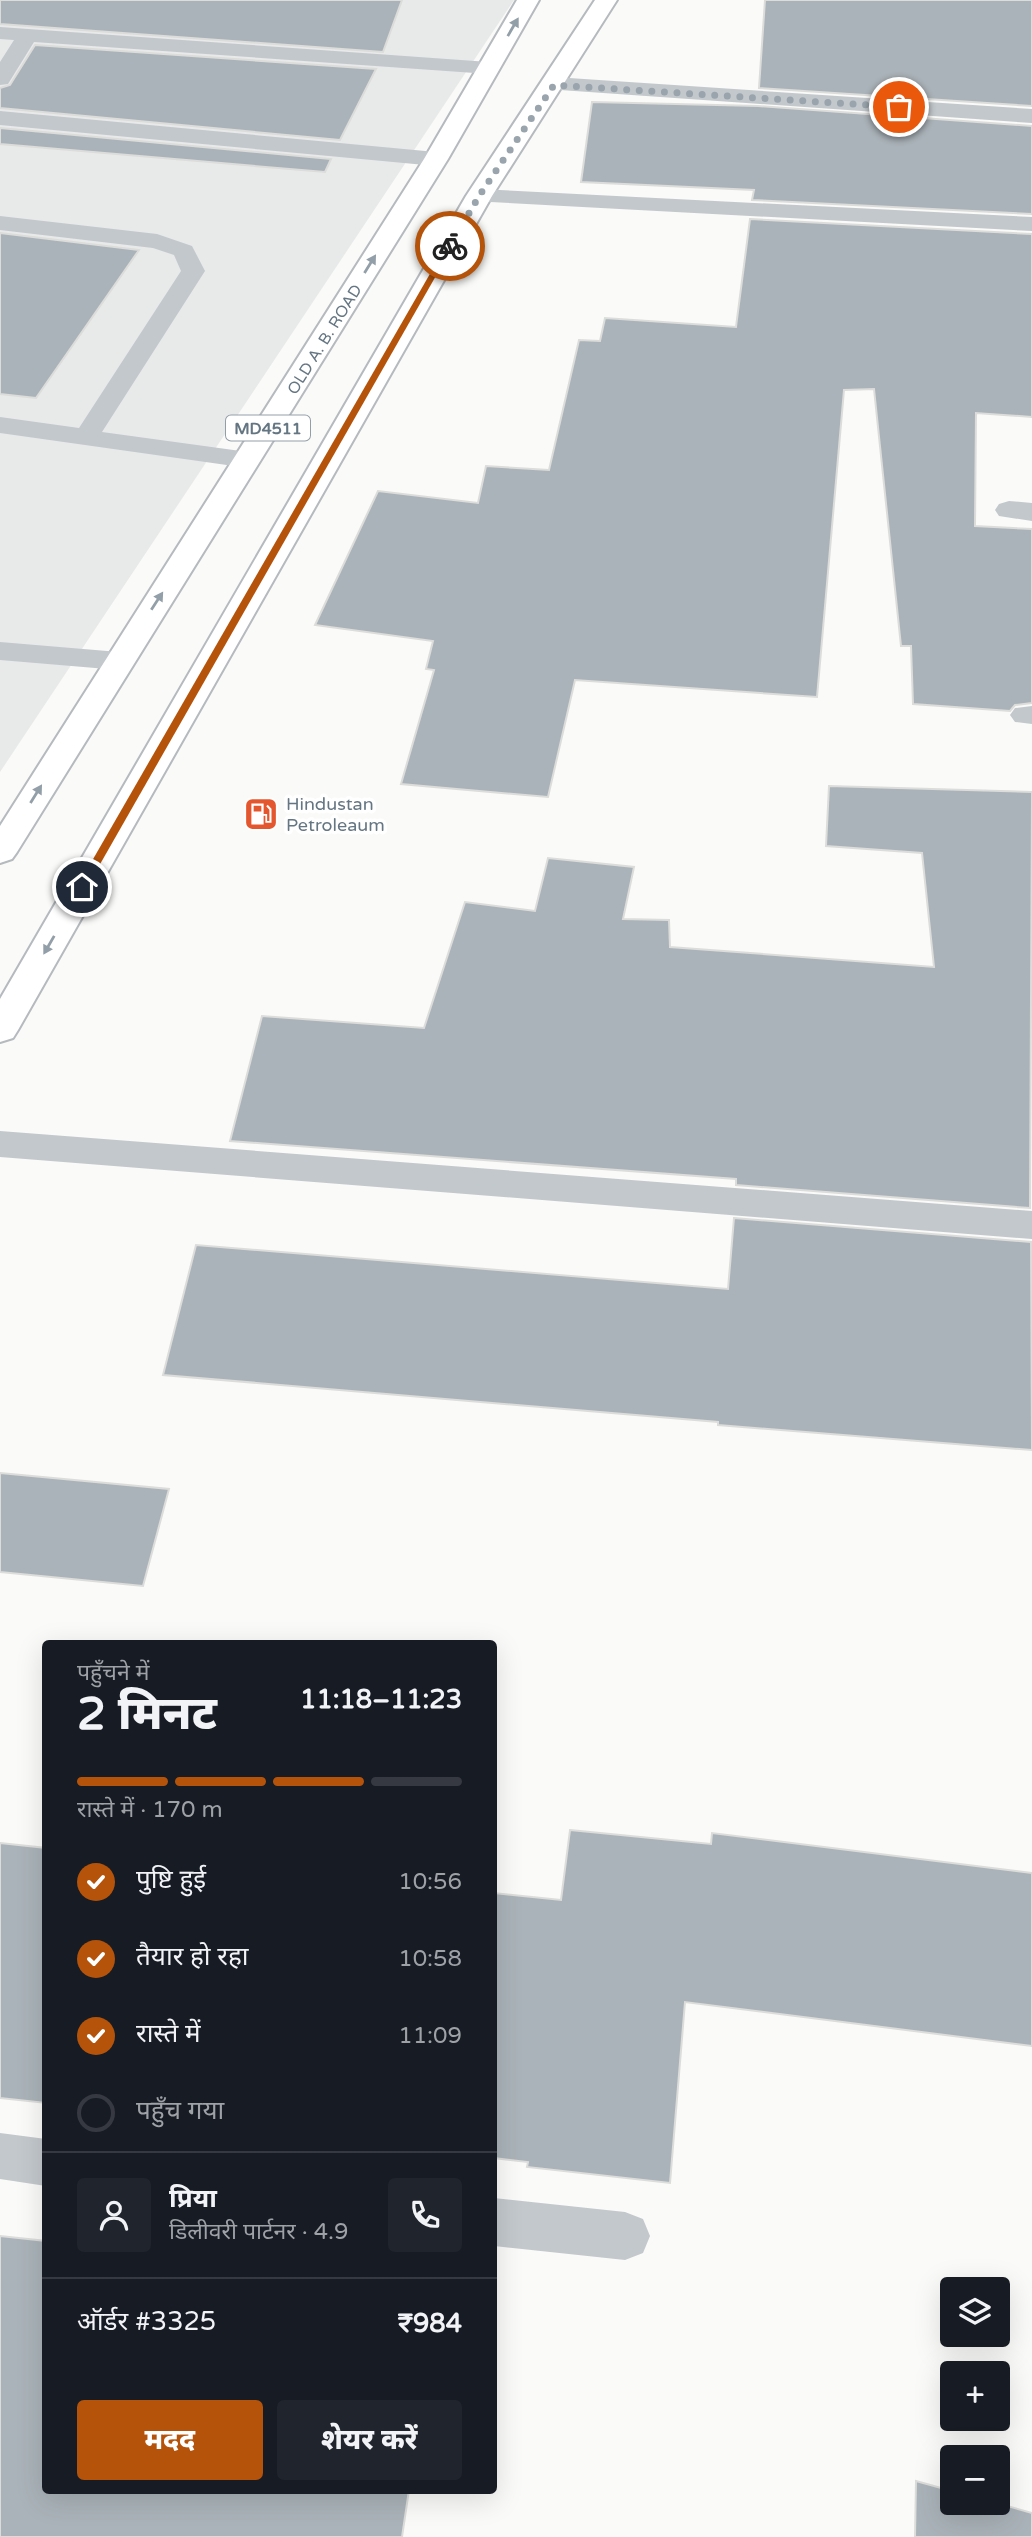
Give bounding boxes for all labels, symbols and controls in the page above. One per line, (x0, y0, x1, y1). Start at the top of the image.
one-way arrow (507, 17, 519, 36)
pin (869, 77, 929, 137)
icon: bag (880, 88, 918, 126)
courier (415, 211, 485, 281)
icon: bike (431, 227, 469, 265)
one-way arrow (364, 254, 377, 273)
street label: OLD A. B. ROAD (283, 281, 367, 398)
road number: MD4511 (226, 416, 310, 440)
one-way arrow (151, 591, 164, 611)
one-way arrow (30, 784, 43, 803)
place label: Hindustan Petroleaum (286, 793, 385, 836)
fuel station icon: Hindustan Petroleaum (242, 795, 280, 833)
pin (52, 857, 112, 917)
icon: home (63, 868, 101, 906)
one-way arrow (43, 935, 55, 955)
text: पहुँचने में (77, 1659, 149, 1687)
text: 11:18–11:23 (300, 1684, 462, 1715)
text: 2 मिनट (77, 1687, 217, 1742)
text: रास्ते में · 170 m (77, 1796, 223, 1824)
icon: check (77, 1863, 115, 1901)
text: पुष्टि हुई (136, 1864, 206, 1895)
text: 10:56 (398, 1868, 462, 1896)
icon: check (77, 1940, 115, 1978)
text: तैयार हो रहा (136, 1941, 249, 1972)
text: 10:58 (398, 1945, 462, 1973)
icon: check (77, 2017, 115, 2055)
text: रास्ते में (136, 2018, 201, 2049)
text: 11:09 (398, 2022, 462, 2050)
text: पहुँच गया (136, 2095, 224, 2126)
button: person (77, 2178, 151, 2252)
button: phone (388, 2178, 462, 2252)
text: प्रिया (169, 2183, 217, 2214)
text: डिलीवरी पार्टनर · 4.9 (169, 2218, 349, 2246)
map controls (940, 2277, 1010, 2515)
button: layers (940, 2277, 1010, 2347)
text: ऑर्डर #3325 (77, 2306, 216, 2337)
text: ₹984 (398, 2308, 462, 2339)
button: + (940, 2361, 1010, 2431)
button: मदद (77, 2400, 263, 2480)
button: शेयर करें (277, 2400, 462, 2480)
button: − (940, 2445, 1010, 2515)

